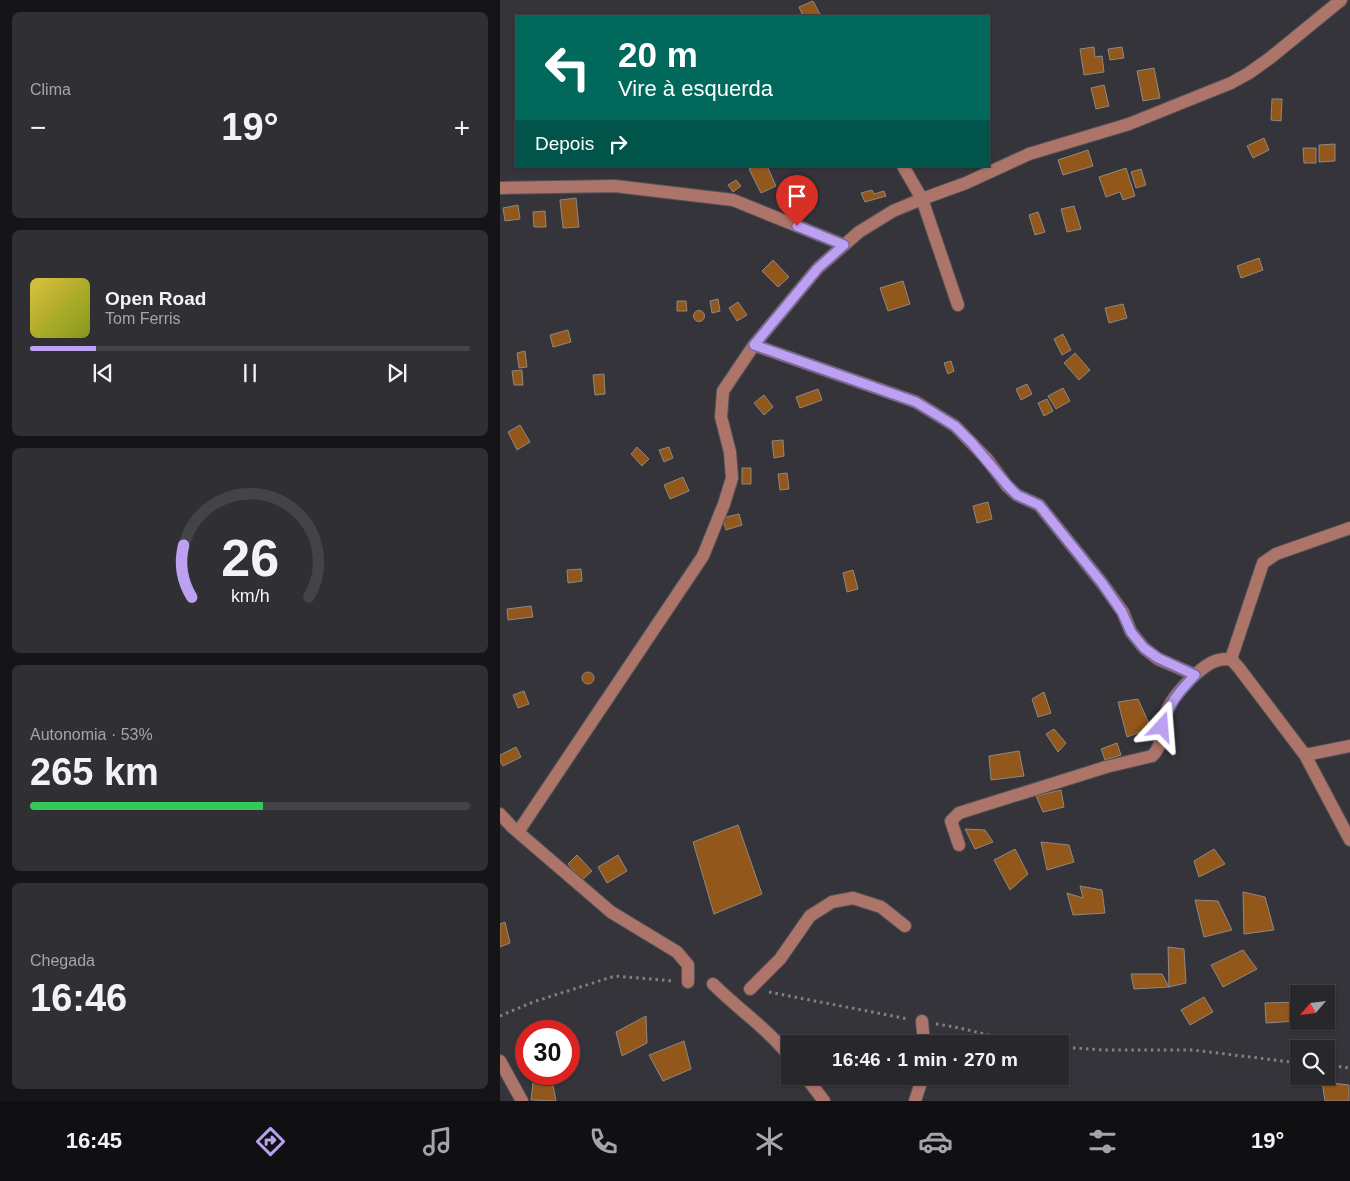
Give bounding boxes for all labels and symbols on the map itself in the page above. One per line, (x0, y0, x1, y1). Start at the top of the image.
pin (776, 175, 818, 226)
position arrow (1135, 700, 1187, 752)
north arrow (1290, 985, 1335, 1030)
speed limit sign: 30 (515, 1020, 580, 1085)

